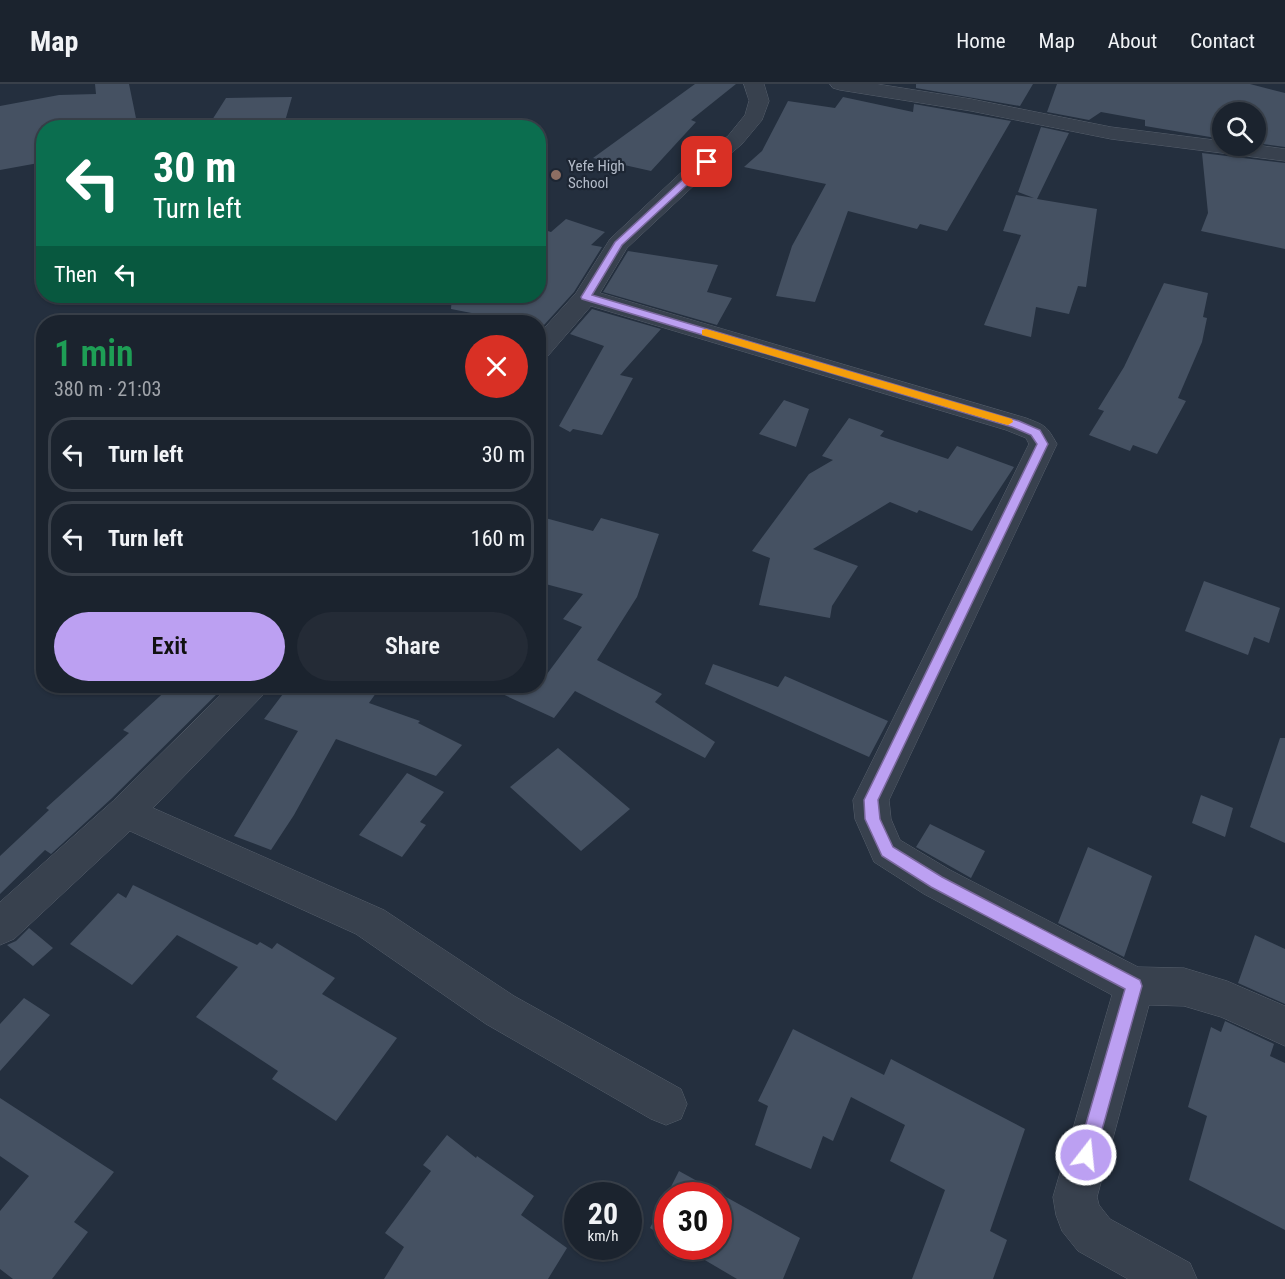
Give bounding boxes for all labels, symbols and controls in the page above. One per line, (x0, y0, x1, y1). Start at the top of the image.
text: Map (30, 25, 78, 58)
text: Home (956, 29, 1006, 53)
text: Map (1039, 29, 1075, 53)
text: About (1108, 29, 1157, 53)
text: Contact (1190, 29, 1255, 53)
map controls (1212, 102, 1266, 156)
button: search (1212, 102, 1266, 156)
pin (681, 136, 732, 187)
text: 30 m (153, 143, 236, 192)
icon: left (54, 144, 132, 222)
icon: arrive (690, 145, 723, 178)
place label: Yefe High School (568, 157, 625, 192)
marker: Yefe High School (549, 168, 563, 182)
text: Turn left (153, 193, 242, 225)
icon: left (109, 258, 142, 291)
text: Then (54, 262, 97, 287)
text: 1 min (54, 333, 134, 375)
button: close (465, 335, 528, 398)
text: 380 m · 21:03 (54, 377, 161, 401)
icon: left (57, 438, 90, 471)
text: Turn left (108, 442, 183, 467)
text: 30 m (482, 442, 525, 467)
icon: left (57, 522, 90, 555)
text: Turn left (108, 526, 183, 551)
text: 160 m (471, 526, 525, 551)
button: Exit (54, 612, 285, 681)
button: Share (297, 612, 528, 681)
position arrow (1054, 1123, 1118, 1187)
speed limit sign: 30 (654, 1182, 732, 1260)
text: 20 (588, 1196, 618, 1231)
text: km/h (588, 1227, 618, 1245)

